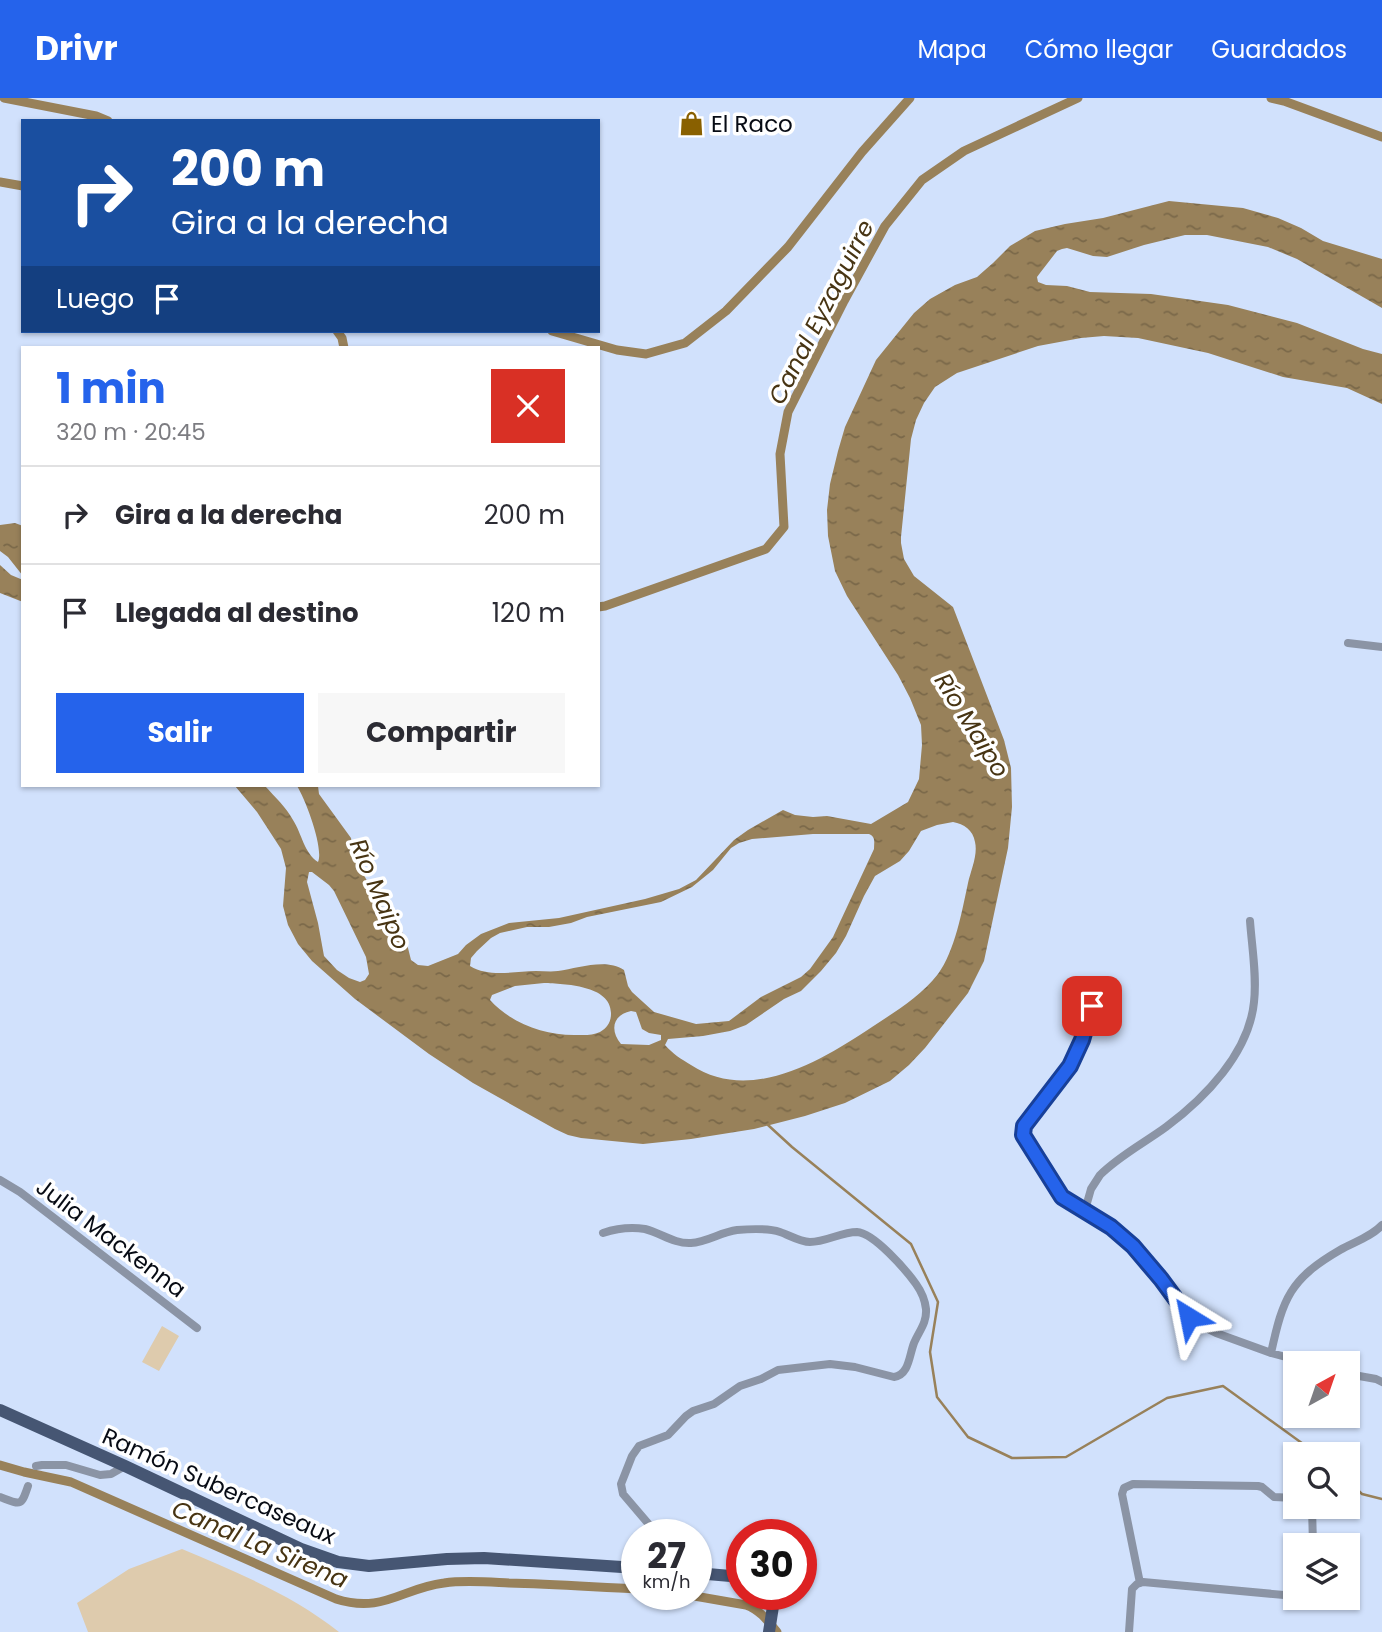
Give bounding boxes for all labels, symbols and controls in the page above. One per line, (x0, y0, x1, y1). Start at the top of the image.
text: Drivr (35, 25, 118, 72)
text: Mapa (917, 33, 987, 66)
text: Cómo llegar (1025, 33, 1173, 66)
text: Guardados (1211, 33, 1347, 66)
place label: El Raco (711, 108, 793, 140)
shop icon: El Raco (677, 110, 705, 138)
text: 200 m (171, 135, 325, 203)
icon: right (56, 147, 147, 238)
text: Gira a la derecha (171, 200, 449, 245)
water label: Canal Eyzaguirre (760, 214, 882, 410)
icon: arrive (148, 280, 186, 318)
text: Luego (56, 281, 134, 317)
text: 1 min (56, 359, 166, 418)
button: close (491, 369, 565, 443)
text: 320 m · 20:45 (56, 416, 206, 448)
icon: right (56, 496, 94, 534)
text: Gira a la derecha (115, 497, 343, 533)
text: 200 m (484, 497, 565, 533)
icon: arrive (56, 594, 94, 632)
text: Llegada al destino (115, 595, 359, 631)
text: 120 m (492, 595, 565, 631)
water label: Río Maipo (927, 666, 1017, 784)
button: Salir (56, 693, 304, 773)
button: Compartir (318, 693, 565, 773)
water label: Río Maipo (342, 834, 418, 954)
pin (1062, 976, 1122, 1036)
icon: arrive (1073, 987, 1111, 1025)
street label: Julia Mackenna (29, 1171, 193, 1305)
position arrow (1152, 1280, 1226, 1354)
north arrow (1283, 1351, 1360, 1428)
map controls (1283, 1351, 1360, 1610)
street label: Ramón Subercaseaux (97, 1420, 341, 1552)
button: search (1283, 1442, 1360, 1519)
water label: Canal La Sirena (167, 1492, 353, 1596)
speed limit sign: 30 (726, 1519, 817, 1610)
text: 27 (647, 1531, 686, 1580)
button: layers (1283, 1533, 1360, 1610)
text: km/h (643, 1569, 690, 1594)

